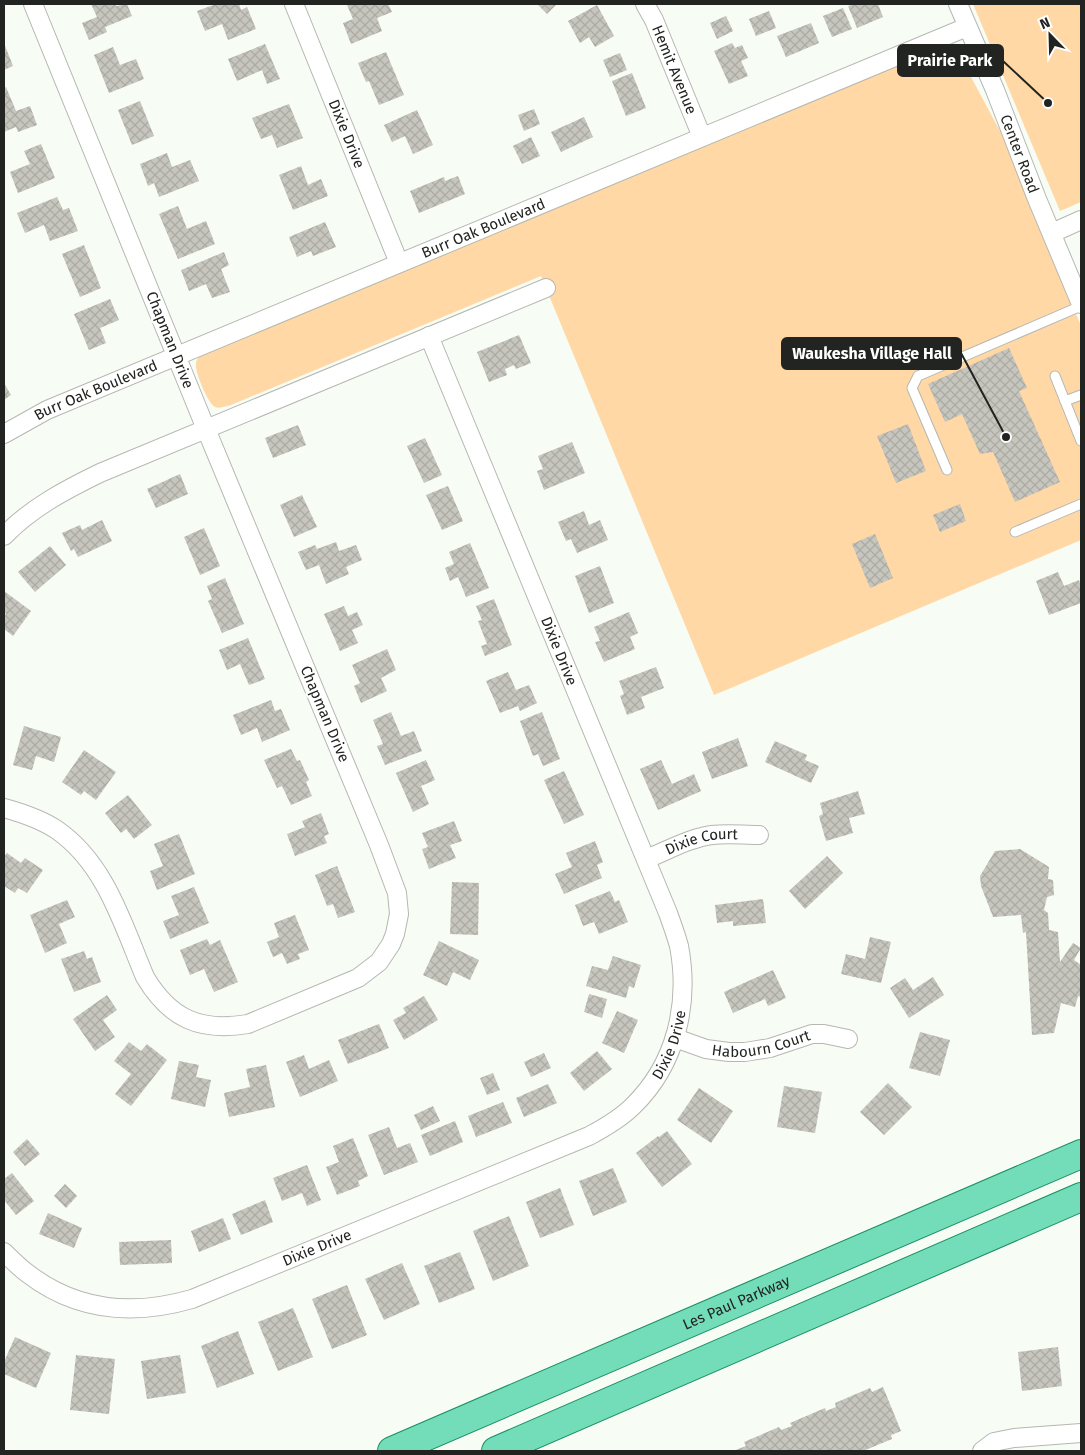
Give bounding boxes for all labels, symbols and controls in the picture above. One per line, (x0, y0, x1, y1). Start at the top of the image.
north arrow (1025, 10, 1075, 60)
text: N (1038, 14, 1053, 33)
street label: Hemit Avenue (648, 22, 701, 117)
callout: Prairie Park (898, 45, 1003, 76)
text: Prairie Park (908, 51, 993, 70)
street label: Dixie Drive (325, 97, 369, 171)
street label: Center Road (996, 112, 1043, 196)
street label: Burr Oak Boulevard (419, 195, 548, 262)
street label: Chapman Drive (142, 289, 198, 391)
callout: Waukesha Village Hall (782, 338, 961, 369)
text: Waukesha Village Hall (792, 344, 952, 363)
street label: Burr Oak Boulevard (31, 356, 160, 424)
street label: Dixie Drive (537, 614, 581, 688)
street label: Chapman Drive (297, 663, 353, 765)
street label: Dixie Court (662, 825, 739, 859)
street label: Dixie Drive (648, 1009, 690, 1083)
street label: Habourn Court (711, 1026, 813, 1061)
street label: Dixie Drive (280, 1226, 354, 1270)
street label: Les Paul Parkway (680, 1271, 793, 1334)

